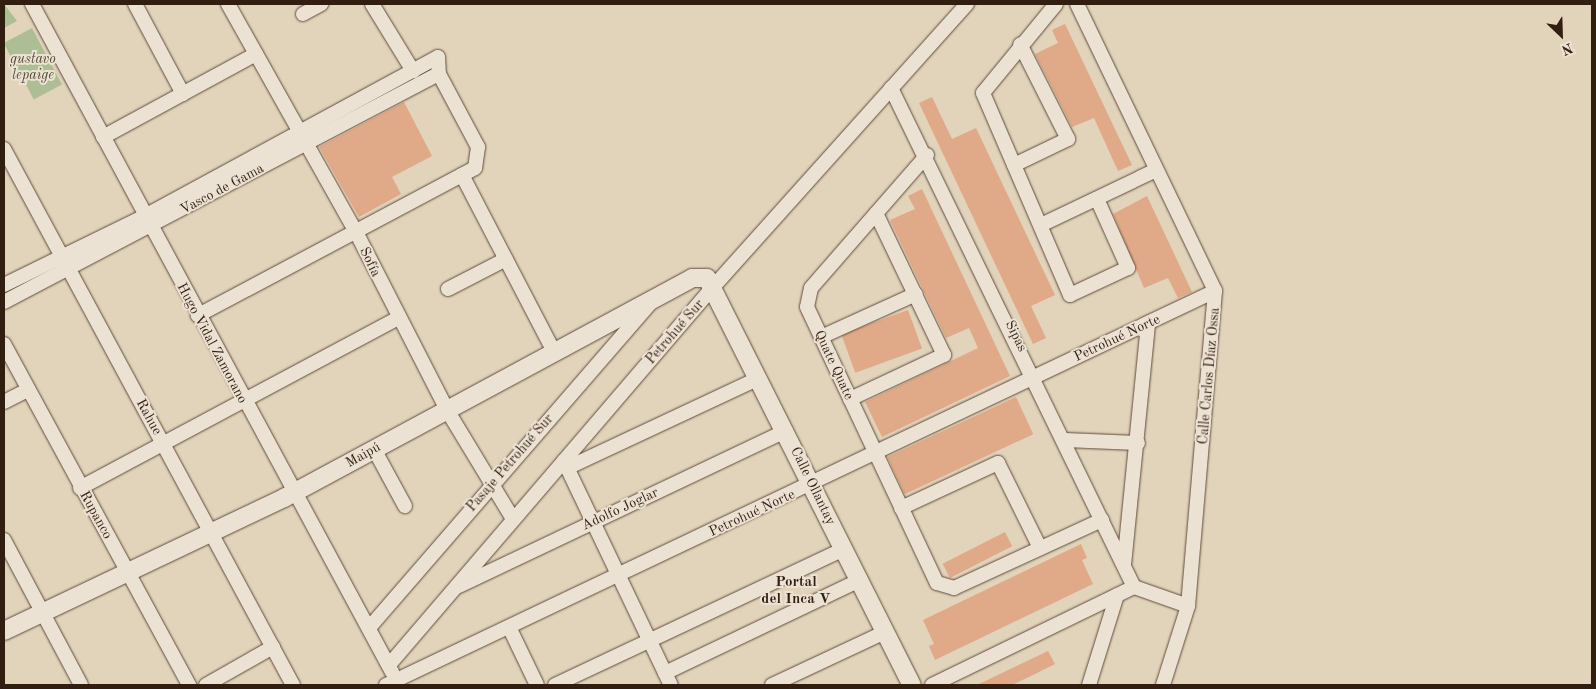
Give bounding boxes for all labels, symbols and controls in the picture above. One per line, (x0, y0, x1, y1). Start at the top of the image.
north arrow (1536, 10, 1586, 60)
text: N (1559, 40, 1575, 57)
park label: gustavo lepaige (10, 51, 56, 84)
street label: Vasco de Gama (177, 160, 267, 218)
street label: Sofía (356, 244, 384, 280)
street label: Hugo Vidal Zamorano (173, 280, 251, 406)
street label: Petrohué Sur (642, 296, 708, 368)
street label: Calle Carlos Díaz Ossa (1195, 307, 1223, 445)
street label: Petrohué Norte (1071, 311, 1163, 365)
street label: Sipas (1001, 318, 1031, 354)
street label: Quate Quate (811, 327, 857, 403)
street label: Rahue (132, 396, 166, 438)
street label: Pasaje Petrohué Sur (463, 411, 557, 515)
street label: Maipú (343, 439, 383, 471)
street label: Calle Ollantay (787, 444, 839, 528)
street label: Adolfo Joglar (579, 484, 661, 534)
street label: Petrohué Norte (706, 486, 798, 540)
street label: Rupanco (76, 488, 116, 542)
district label: Portal del Inca V (761, 573, 831, 608)

